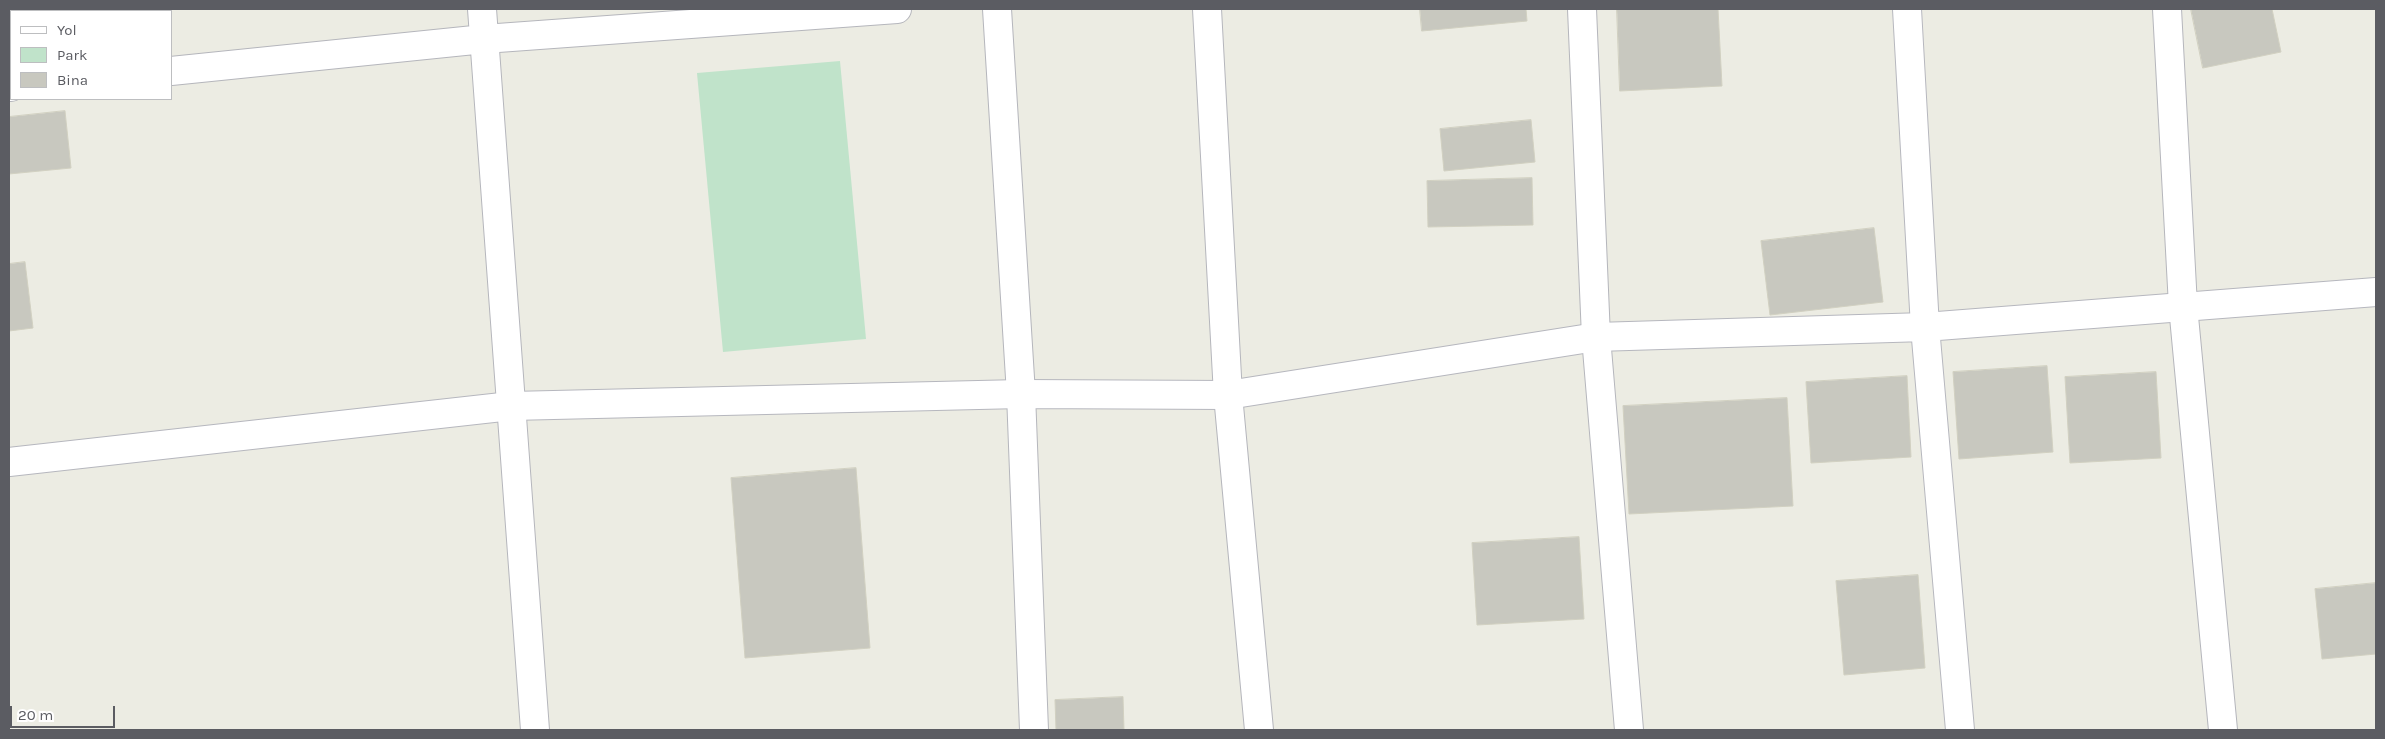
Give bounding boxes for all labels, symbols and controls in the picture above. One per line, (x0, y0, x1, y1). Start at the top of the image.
legend (10, 10, 172, 100)
text: Yol (57, 21, 77, 39)
text: Park (57, 46, 87, 64)
text: Bina (57, 71, 88, 89)
scale bar (12, 696, 118, 728)
text: 20 m (18, 706, 53, 724)

